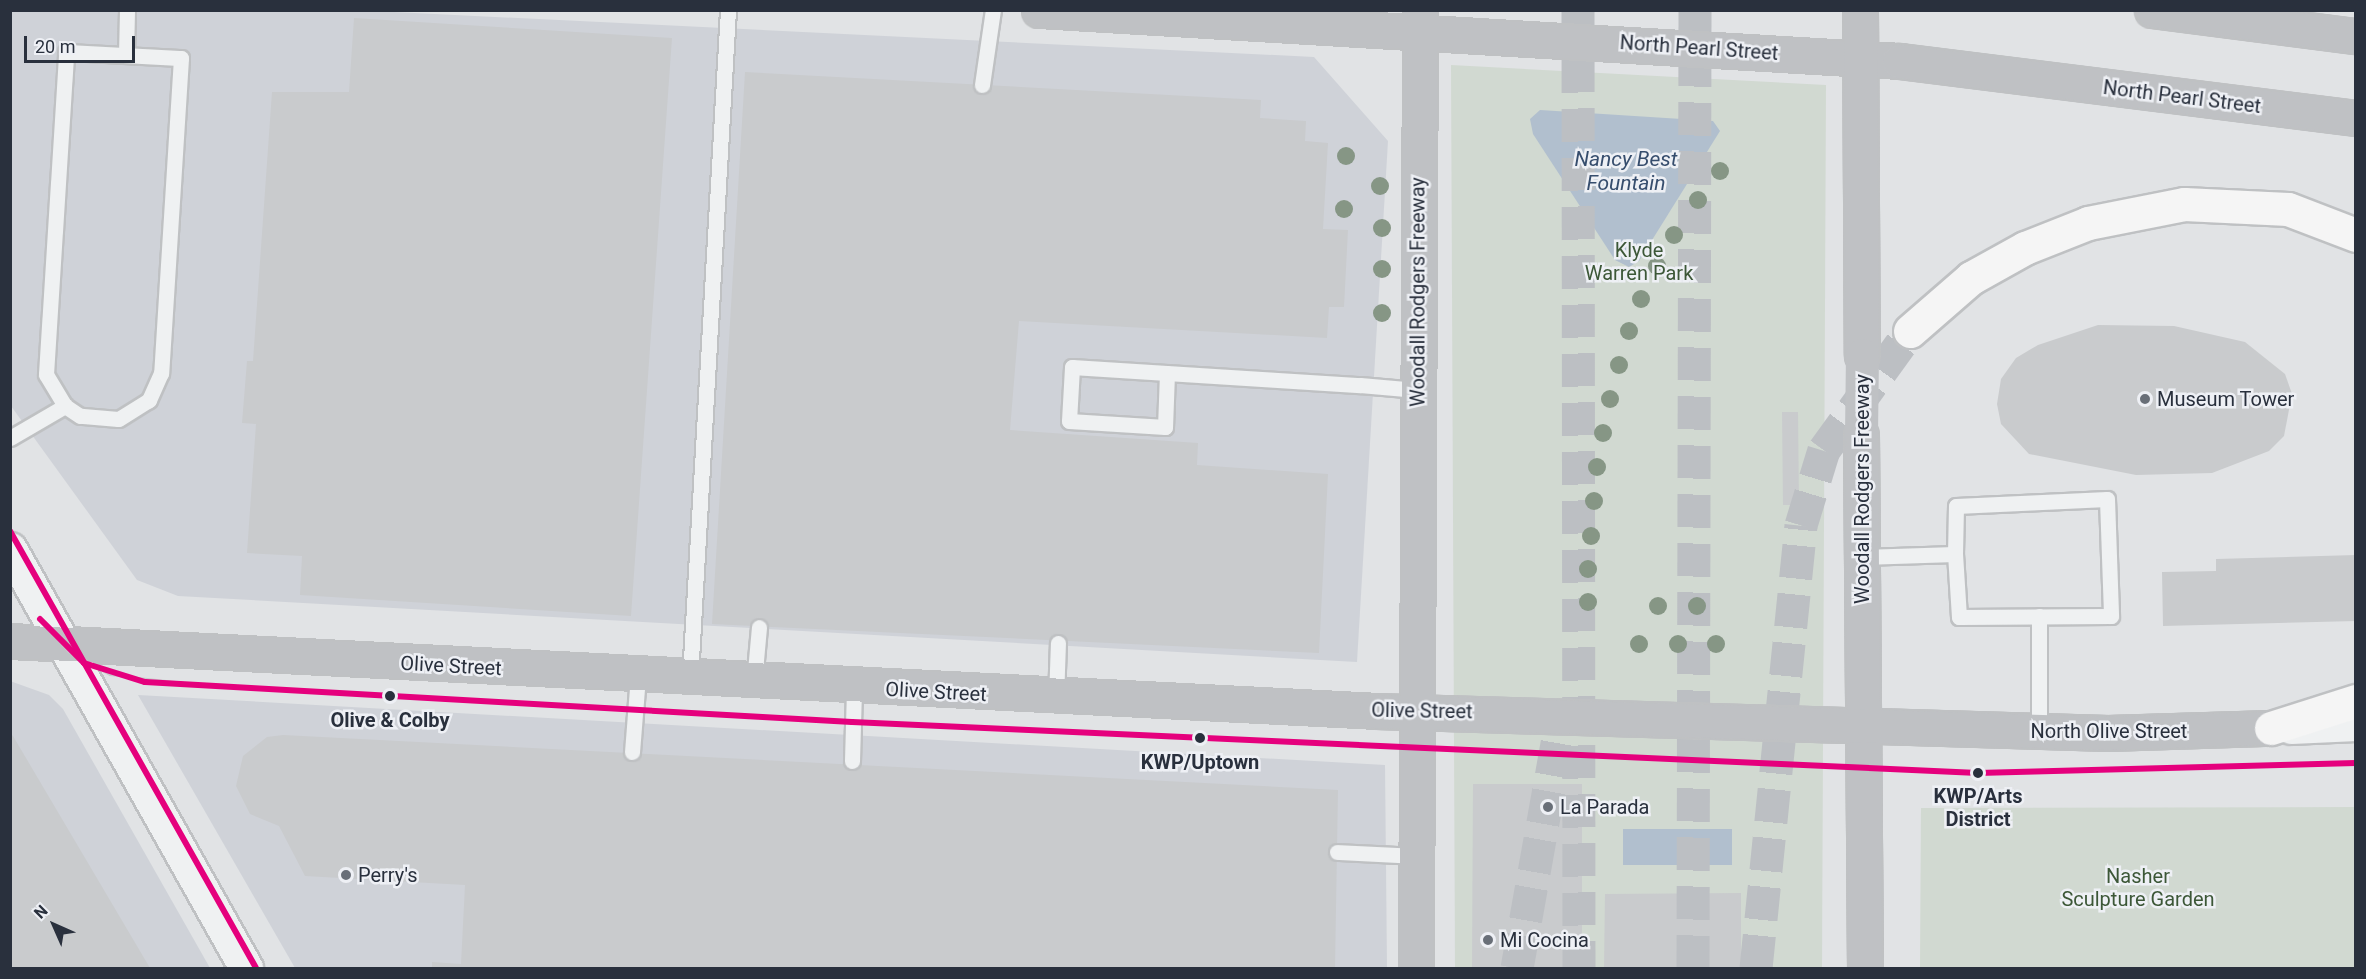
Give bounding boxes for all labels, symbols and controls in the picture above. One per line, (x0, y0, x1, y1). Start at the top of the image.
scale bar (27, 24, 138, 62)
street label: North Pearl Street (1619, 30, 1779, 66)
text: 20 m (35, 36, 75, 57)
street label: North Pearl Street (2102, 75, 2262, 119)
water label: Nancy Best Fountain (1575, 146, 1677, 196)
street label: Woodall Rodgers Freeway (1406, 177, 1430, 407)
park label: Klyde Warren Park (1585, 238, 1693, 285)
street label: Woodall Rodgers Freeway (1850, 374, 1874, 604)
place label: Museum Tower (2157, 387, 2295, 411)
marker: Museum Tower (2138, 392, 2152, 406)
street label: Olive Street (400, 651, 502, 681)
street label: Olive Street (885, 677, 987, 707)
marker: Olive & Colby (381, 687, 399, 705)
street label: Olive Street (1371, 698, 1473, 724)
place label: Olive & Colby (330, 708, 450, 732)
street label: North Olive Street (2031, 719, 2187, 743)
marker: KWP/Uptown (1191, 729, 1209, 747)
place label: KWP/Uptown (1141, 750, 1259, 774)
marker: KWP/Arts District (1969, 764, 1987, 782)
place label: KWP/Arts District (1934, 785, 2022, 832)
place label: La Parada (1560, 795, 1649, 819)
marker: La Parada (1541, 800, 1555, 814)
place label: Perry's (358, 863, 417, 887)
park label: Nasher Sculpture Garden (2061, 865, 2215, 912)
marker: Perry's (339, 868, 353, 882)
north arrow (24, 895, 84, 955)
text: N (30, 901, 52, 923)
place label: Mi Cocina (1500, 928, 1589, 952)
marker: Mi Cocina (1481, 933, 1495, 947)

